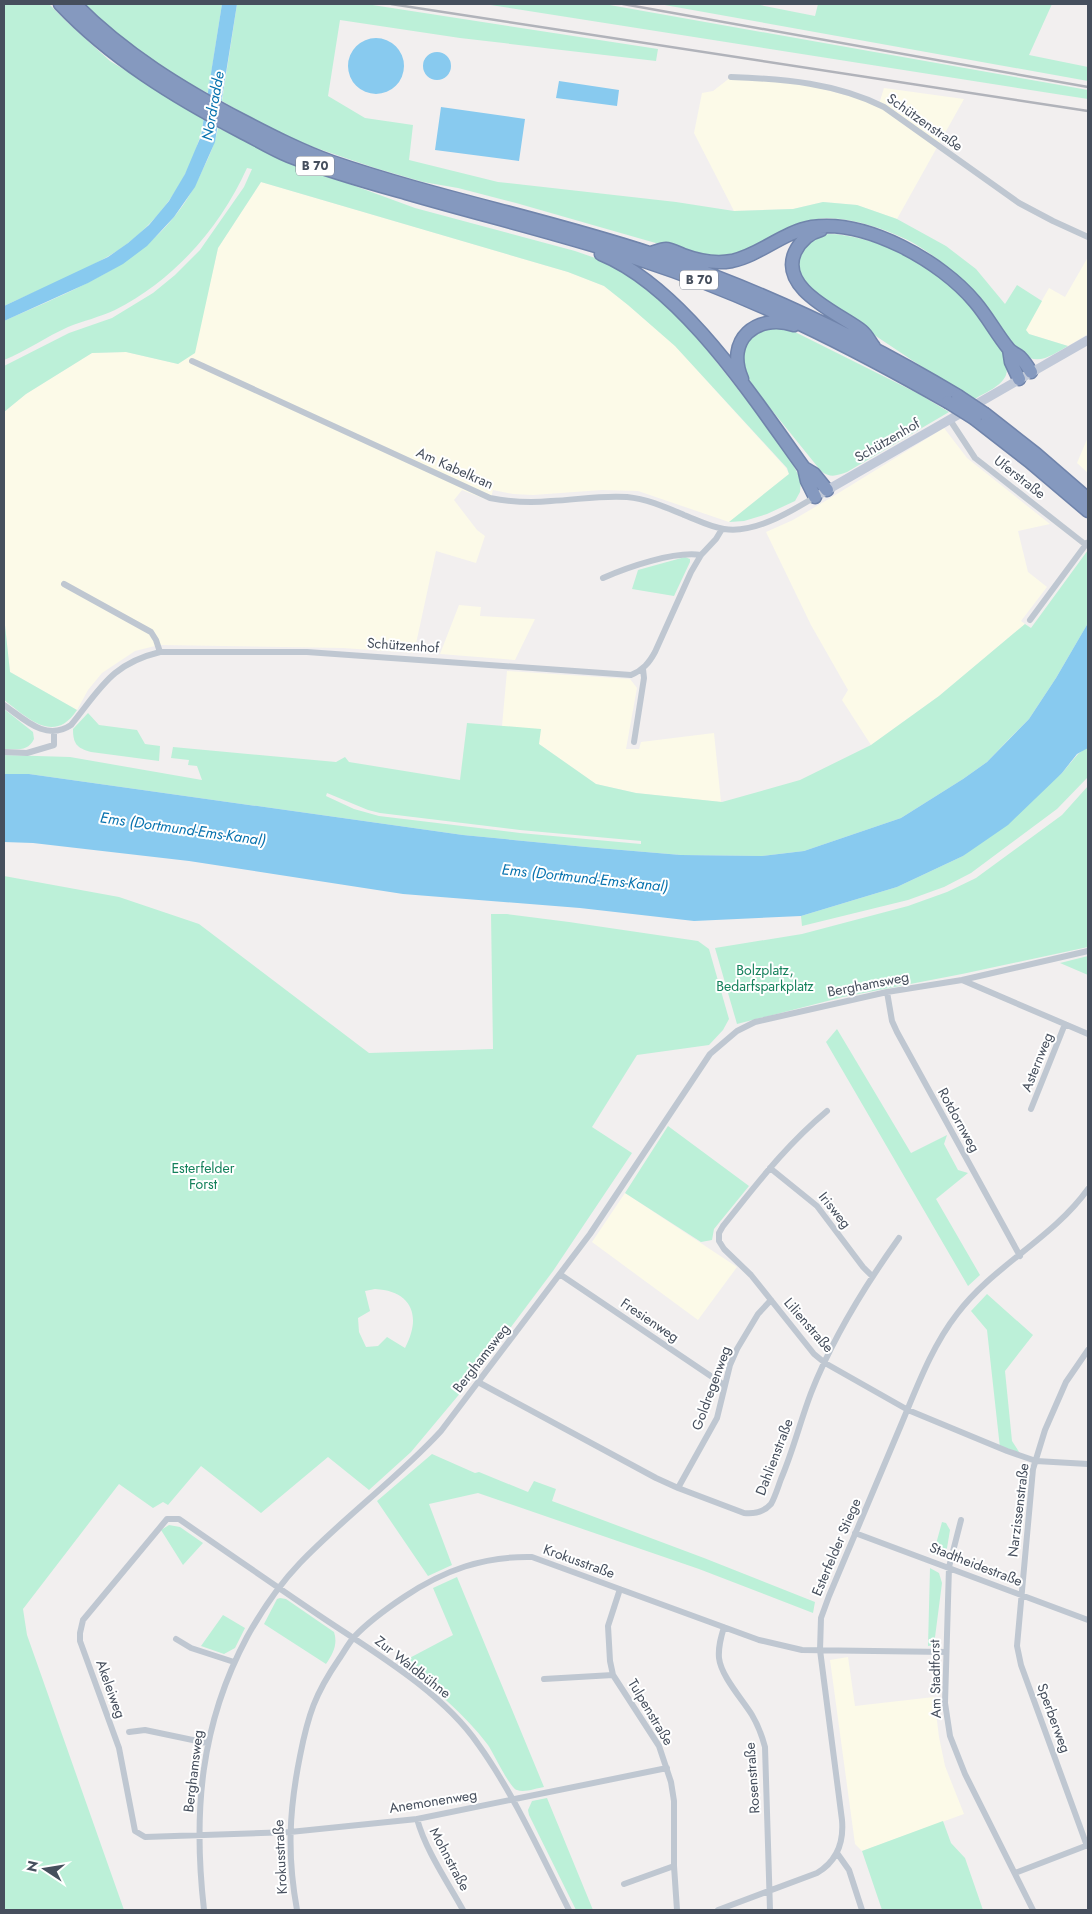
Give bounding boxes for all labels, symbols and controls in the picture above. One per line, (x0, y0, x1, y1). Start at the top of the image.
water label: Nordradde (196, 69, 230, 142)
street label: Schützenstraße (883, 88, 967, 156)
road number: B 70 (296, 157, 334, 176)
road number: B 70 (680, 270, 718, 290)
street label: Schützenhof (851, 413, 924, 467)
street label: Am Kabelkran (413, 442, 497, 494)
street label: Uferstraße (990, 451, 1050, 503)
street label: Schützenhof (366, 633, 441, 658)
water label: Ems (Dortmund-Ems-Kanal) (99, 806, 267, 852)
water label: Ems (Dortmund-Ems-Kanal) (501, 858, 669, 898)
park label: Bolzplatz, Bedarfsparkplatz (716, 960, 814, 996)
street label: Berghamsweg (826, 966, 910, 1002)
street label: Asternweg (1016, 1029, 1058, 1095)
street label: Rotdornweg (933, 1084, 985, 1156)
park label: Esterfelder Forst (171, 1158, 235, 1194)
street label: Irisweg (814, 1187, 856, 1233)
street label: Fresienweg (617, 1293, 683, 1347)
street label: Lilienstraße (779, 1293, 839, 1357)
street label: Berghamsweg (448, 1319, 514, 1397)
street label: Goldregenweg (686, 1343, 736, 1433)
street label: Dahlienstraße (750, 1416, 798, 1498)
street label: Narzissenstraße (1002, 1462, 1034, 1558)
street label: Esterfelder Stiege (806, 1495, 866, 1599)
street label: Stadtheidestraße (927, 1537, 1025, 1591)
street label: Krokusstraße (540, 1539, 618, 1583)
street label: Zur Waldbühne (371, 1631, 455, 1703)
street label: Am Stadtforst (924, 1639, 946, 1719)
street label: Akeleiweg (91, 1657, 131, 1721)
street label: Tulpenstraße (623, 1675, 679, 1749)
street label: Sperberweg (1032, 1680, 1076, 1756)
street label: Berghamsweg (178, 1729, 208, 1813)
street label: Rosenstraße (740, 1742, 764, 1814)
street label: Anemonenweg (388, 1784, 478, 1818)
street label: Krokusstraße (268, 1819, 292, 1895)
street label: Mohnstraße (425, 1824, 475, 1894)
north arrow (20, 1844, 70, 1894)
text: N (21, 1859, 43, 1874)

